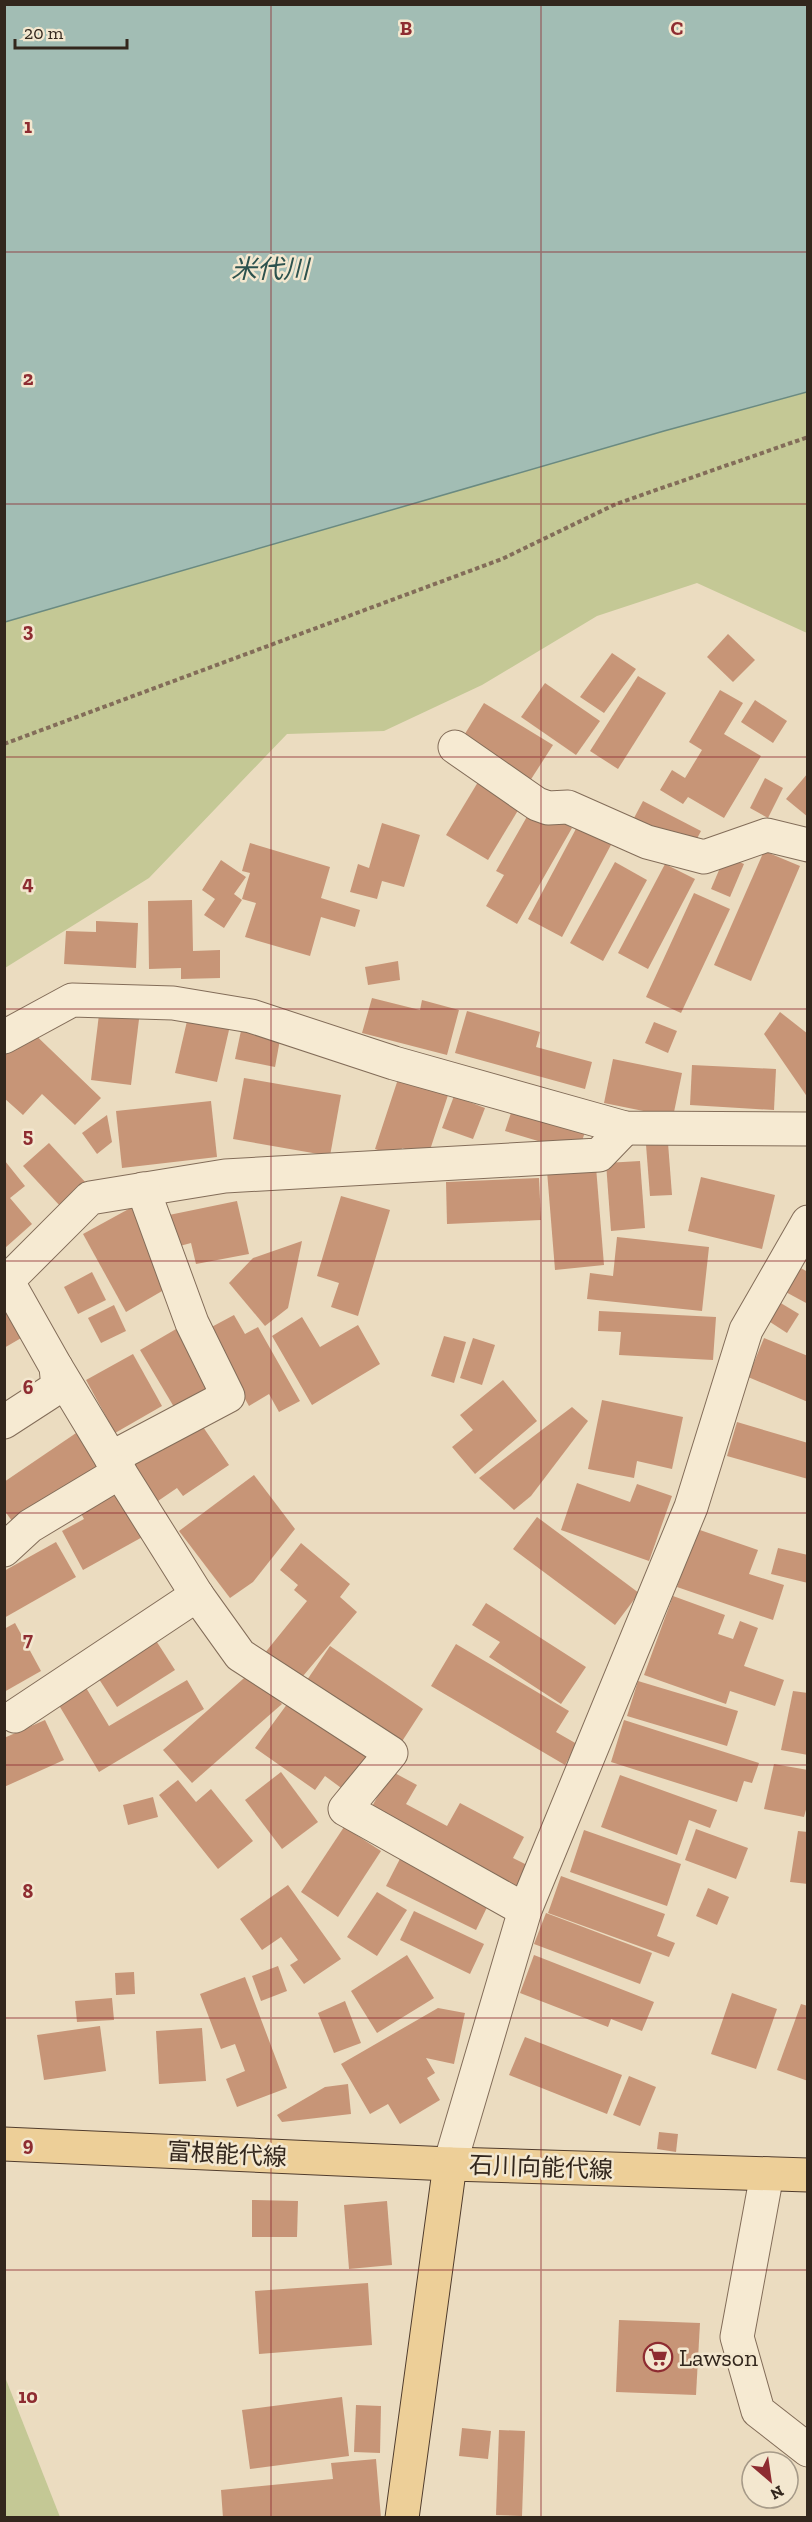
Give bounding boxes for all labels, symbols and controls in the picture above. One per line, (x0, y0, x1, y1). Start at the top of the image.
scale bar (15, 12, 128, 50)
text: B (400, 16, 412, 40)
text: C (671, 16, 684, 40)
text: 20 m (24, 22, 64, 44)
text: 1 (24, 114, 32, 138)
water label: 米代川 (231, 253, 312, 285)
text: 2 (23, 366, 34, 390)
text: 3 (23, 618, 34, 642)
text: 4 (22, 871, 34, 895)
text: 5 (23, 1123, 33, 1147)
text: 6 (23, 1375, 34, 1399)
text: 7 (23, 1627, 33, 1651)
text: 8 (23, 1879, 34, 1903)
text: 9 (23, 2132, 34, 2156)
street label: 富根能代線 (166, 2136, 288, 2172)
street label: 石川向能代線 (469, 2150, 613, 2184)
supermarket icon: Lawson (642, 2341, 674, 2373)
place label: Lawson (679, 2343, 758, 2372)
text: 10 (18, 2384, 38, 2408)
north arrow (740, 2450, 800, 2510)
text: N (767, 2481, 787, 2504)

